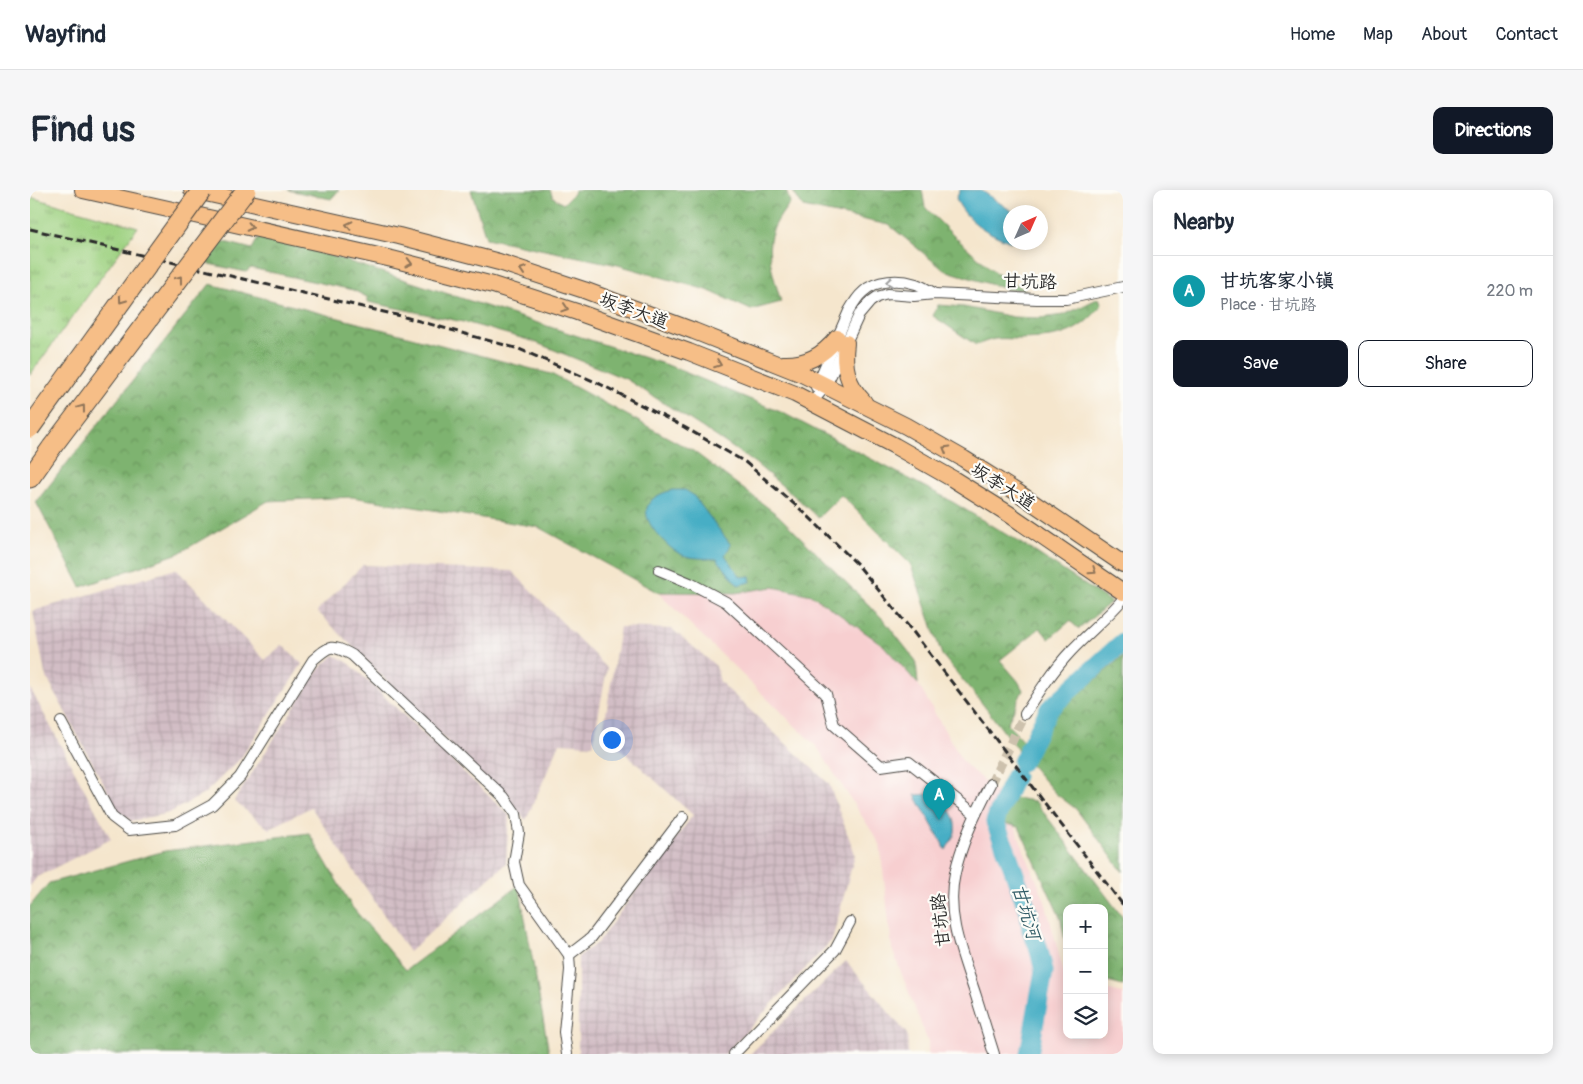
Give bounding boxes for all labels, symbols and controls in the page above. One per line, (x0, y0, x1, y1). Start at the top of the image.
text: Wayfind (25, 20, 106, 49)
text: Home (1290, 23, 1335, 46)
text: Map (1363, 23, 1393, 46)
text: About (1421, 23, 1467, 46)
text: Contact (1495, 23, 1558, 46)
button: Directions (1433, 107, 1553, 154)
text: Find us (30, 108, 135, 152)
north arrow (1003, 205, 1048, 250)
text: Nearby (1173, 209, 1234, 236)
one-way arrow (344, 220, 353, 231)
one-way arrow (246, 221, 255, 232)
one-way arrow (404, 257, 413, 268)
one-way arrow (519, 266, 528, 276)
text: 甘坑客家小镇 (1220, 269, 1334, 293)
street label: 甘坑路 (1003, 270, 1057, 294)
one-way arrow (174, 276, 182, 285)
one-way arrow (885, 277, 893, 288)
text: A (1184, 281, 1194, 301)
text: 220 m (1487, 281, 1533, 301)
street label: 坂李大道 (596, 288, 672, 334)
one-way arrow (119, 295, 128, 304)
text: Place · 甘坑路 (1220, 295, 1316, 315)
one-way arrow (560, 302, 569, 312)
button: Save (1173, 340, 1348, 387)
button: Share (1358, 340, 1533, 387)
one-way arrow (713, 357, 722, 368)
one-way arrow (76, 405, 84, 414)
one-way arrow (942, 445, 951, 455)
street label: 坂李大道 (966, 458, 1040, 516)
one-way arrow (1087, 565, 1097, 574)
your location (599, 727, 625, 753)
pin: A (923, 779, 955, 820)
water label: 甘坑河 (1006, 881, 1047, 946)
street label: 甘坑路 (927, 892, 955, 948)
map controls (1063, 904, 1108, 1039)
button: + (1063, 904, 1108, 949)
button: − (1063, 949, 1108, 994)
button: layers (1063, 994, 1108, 1039)

